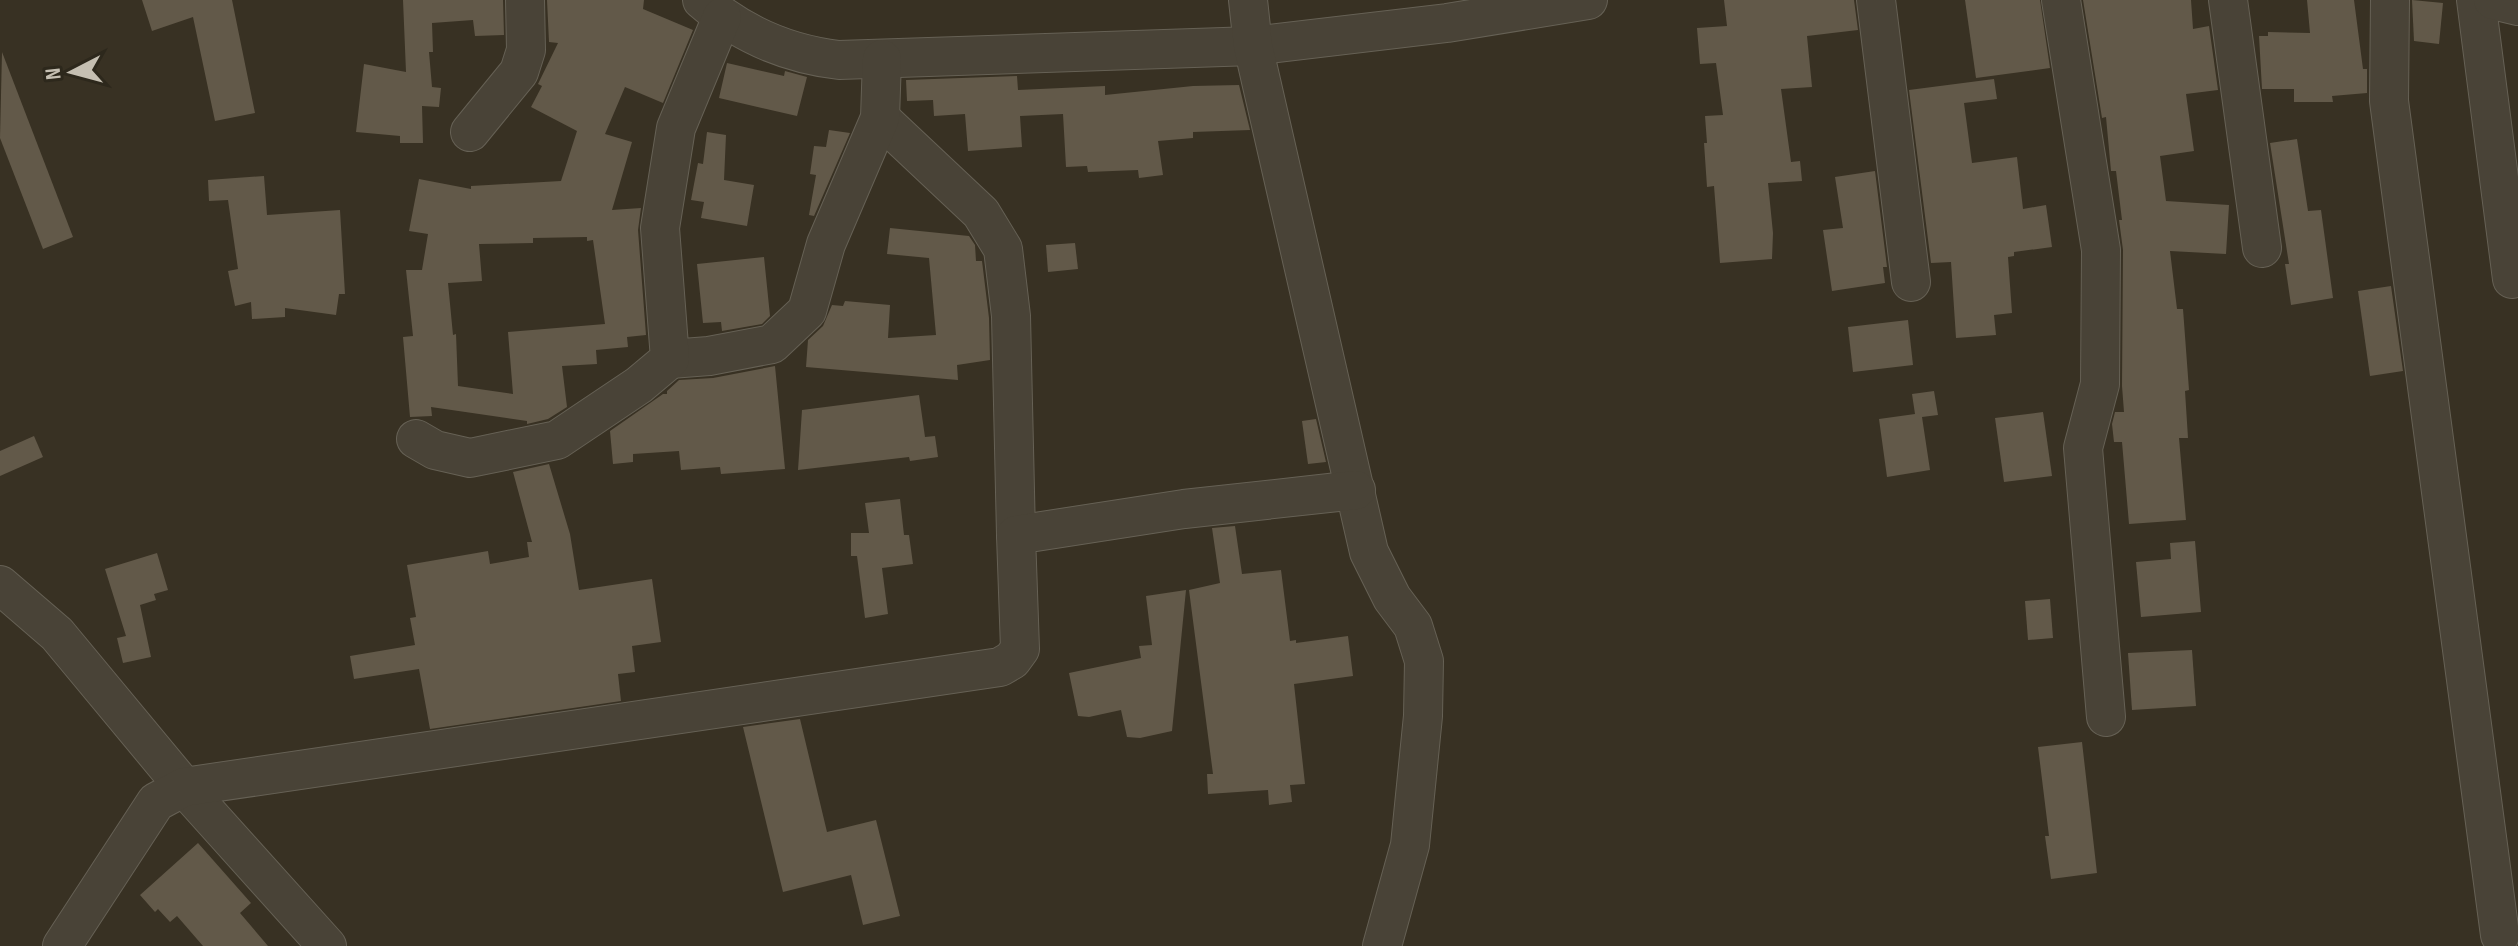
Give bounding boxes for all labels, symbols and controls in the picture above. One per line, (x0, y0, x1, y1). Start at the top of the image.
north arrow (32, 32, 112, 112)
text: N (40, 67, 68, 81)

